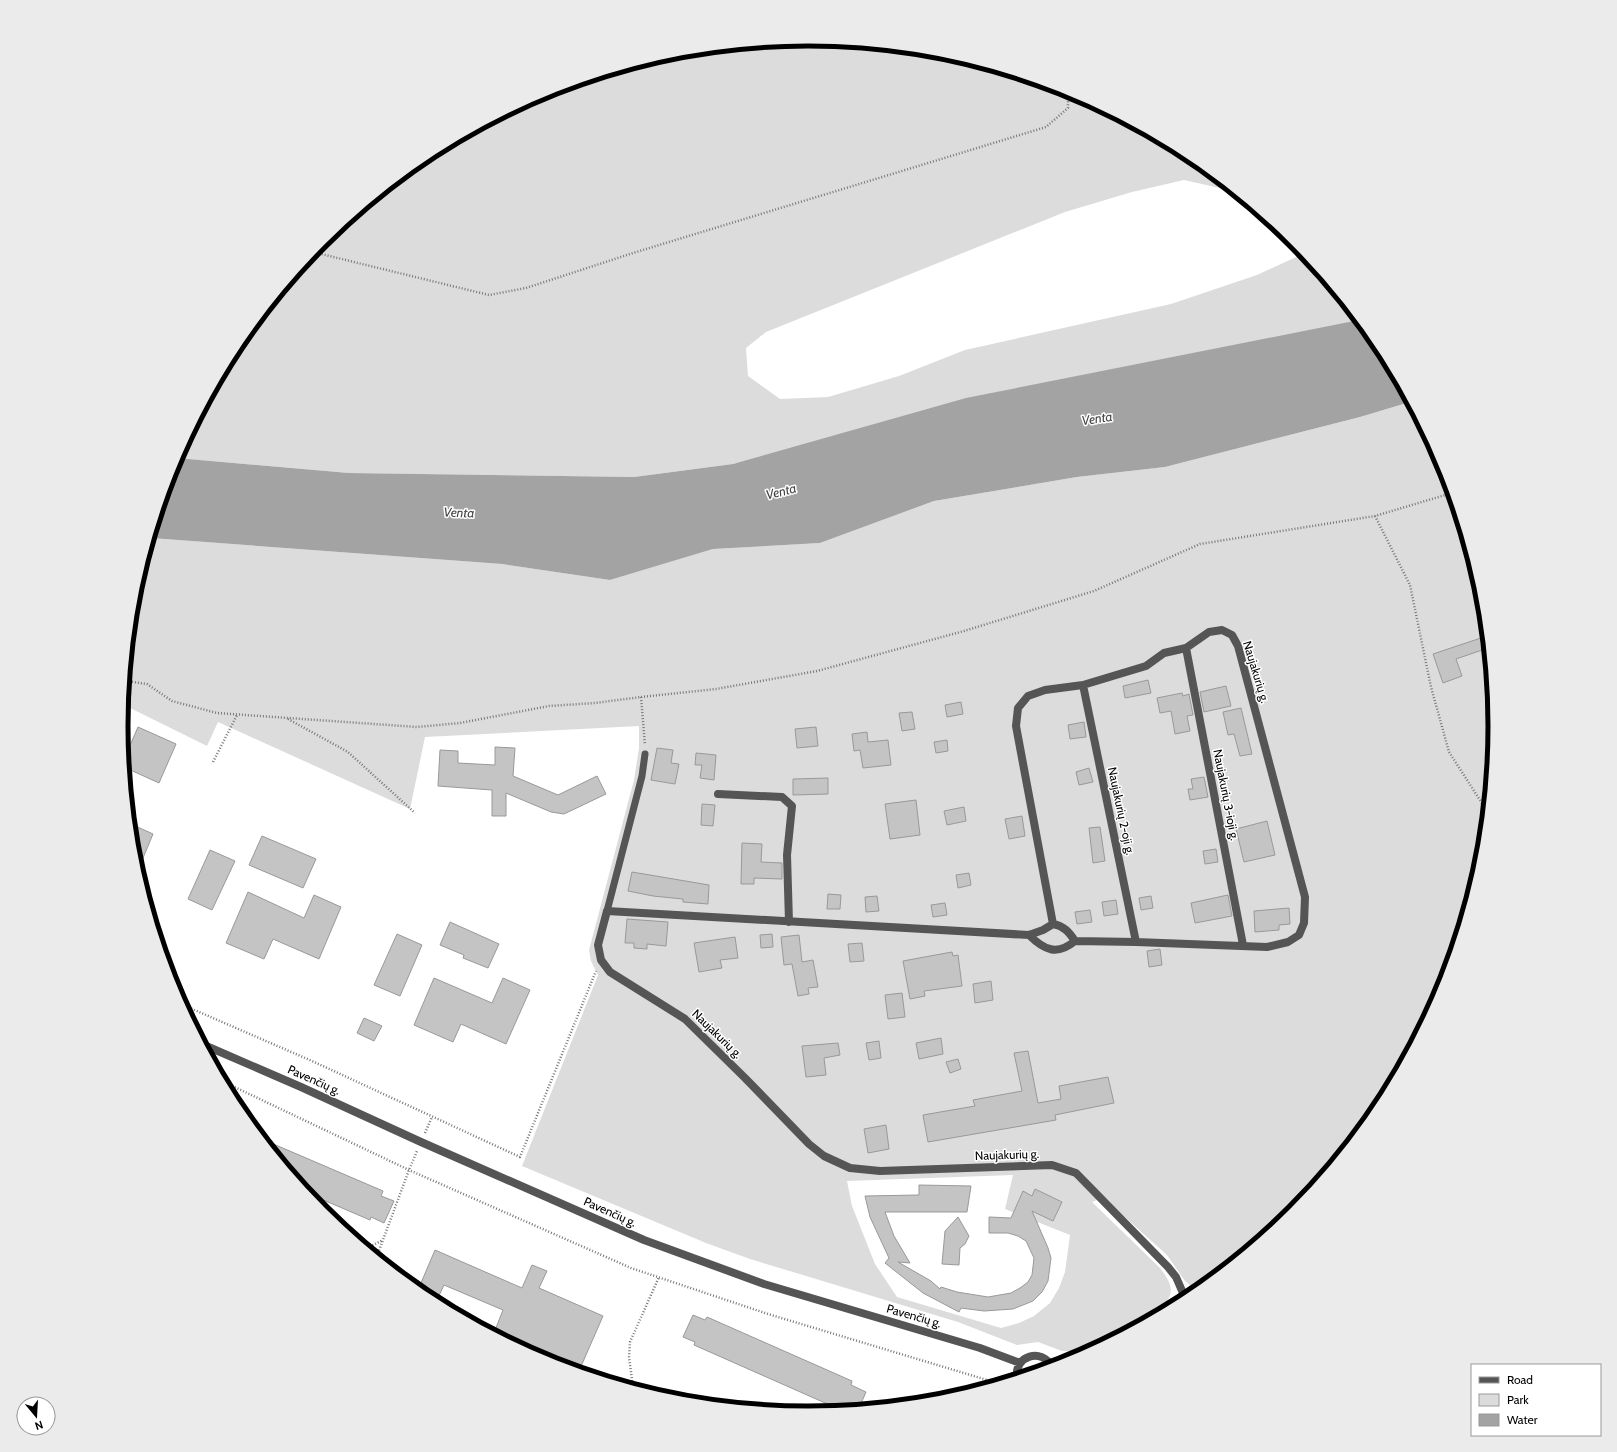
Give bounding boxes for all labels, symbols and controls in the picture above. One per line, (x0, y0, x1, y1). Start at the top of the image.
water label: Venta (1081, 408, 1113, 428)
water label: Venta (764, 480, 798, 502)
water label: Venta (443, 503, 475, 521)
street label: Naujakurių g. (1240, 639, 1273, 705)
street label: Naujakurių 3-ioji g. (1210, 748, 1243, 842)
street label: Naujakurių 2-oji g. (1105, 765, 1138, 856)
street label: Naujakurių g. (689, 1006, 746, 1061)
street label: Pavenčių g. (285, 1061, 343, 1098)
street label: Naujakurių g. (975, 1146, 1039, 1163)
street label: Pavenčių g. (581, 1193, 639, 1230)
street label: Pavenčių g. (885, 1301, 943, 1330)
legend (1471, 1364, 1601, 1436)
text: Road (1507, 1372, 1533, 1387)
text: Park (1507, 1392, 1529, 1407)
north arrow (16, 1396, 56, 1436)
text: Water (1507, 1412, 1538, 1427)
text: N (33, 1418, 45, 1433)

